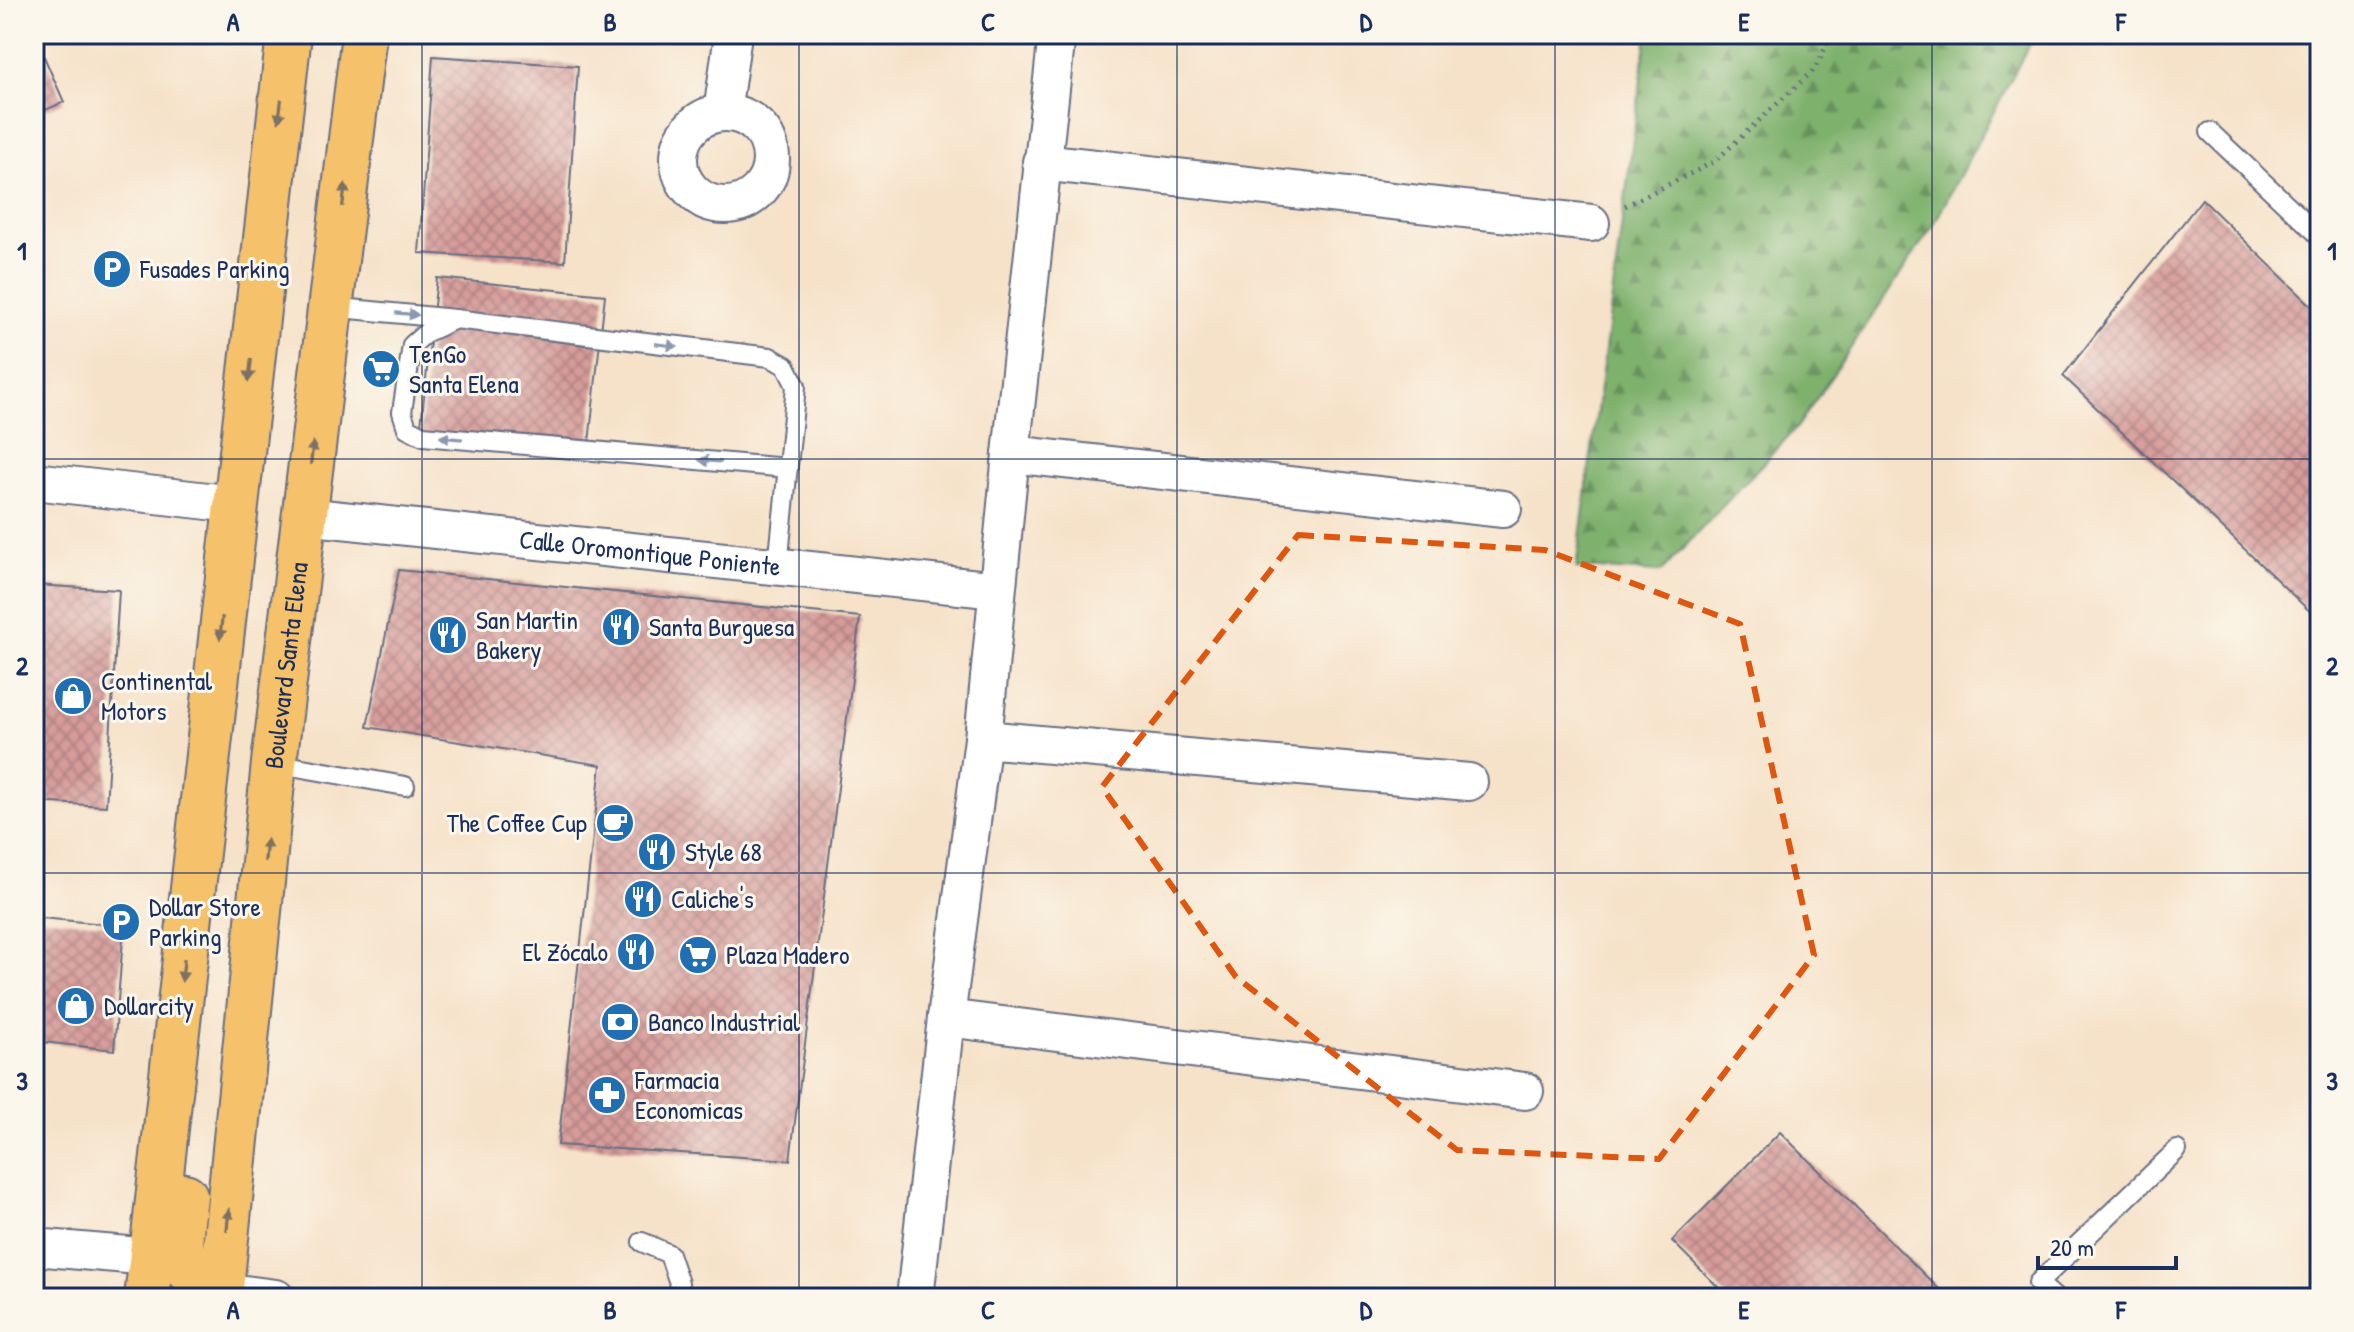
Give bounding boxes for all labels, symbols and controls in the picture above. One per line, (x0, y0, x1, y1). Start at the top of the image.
text: A (227, 4, 240, 39)
text: B (603, 4, 617, 39)
text: C (981, 4, 995, 39)
text: D (1360, 4, 1373, 39)
text: E (1738, 4, 1750, 39)
text: F (2115, 4, 2127, 39)
one-way arrow (273, 99, 286, 124)
one-way arrow (337, 182, 350, 207)
text: 1 (17, 233, 27, 268)
text: 1 (2327, 233, 2337, 268)
parking icon: Fusades Parking (91, 248, 133, 290)
place label: Fusades Parking (139, 251, 289, 286)
one-way arrow (395, 308, 420, 321)
place label: TenGo Santa Elena (409, 336, 519, 401)
one-way arrow (654, 338, 679, 351)
supermarket icon: TenGo Santa Elena (360, 348, 402, 390)
one-way arrow (243, 358, 256, 383)
one-way arrow (438, 431, 463, 444)
one-way arrow (306, 440, 319, 465)
one-way arrow (697, 454, 722, 467)
street label: Calle Oromontique Poniente (518, 521, 782, 584)
street label: Boulevard Santa Elena (255, 560, 316, 771)
place label: San Martin Bakery (476, 602, 578, 667)
restaurant icon: Santa Burguesa (600, 606, 642, 648)
place label: Santa Burguesa (649, 609, 794, 644)
restaurant icon: San Martin Bakery (427, 614, 469, 656)
one-way arrow (214, 616, 227, 641)
text: 2 (16, 648, 29, 683)
text: 2 (2326, 648, 2339, 683)
place label: Continental Motors (101, 663, 212, 728)
shop icon: Continental Motors (52, 675, 94, 717)
cafe icon: The Coffee Cup (594, 802, 636, 844)
place label: The Coffee Cup (447, 805, 587, 840)
restaurant icon: Style 68 (636, 831, 678, 873)
place label: Style 68 (685, 834, 762, 869)
one-way arrow (259, 837, 272, 862)
restaurant icon: Caliche's (622, 878, 664, 920)
place label: Caliche's (671, 881, 754, 916)
place label: Dollar Store Parking (149, 889, 261, 954)
parking icon: Dollar Store Parking (100, 901, 142, 943)
restaurant icon: El Zócalo (615, 931, 657, 973)
place label: El Zócalo (522, 934, 608, 969)
supermarket icon: Plaza Madero (677, 934, 719, 976)
place label: Plaza Madero (726, 937, 850, 972)
one-way arrow (176, 958, 189, 983)
shop icon: Dollarcity (55, 985, 97, 1027)
place label: Dollarcity (104, 988, 194, 1023)
bank icon: Banco Industrial (599, 1001, 641, 1043)
place label: Banco Industrial (648, 1004, 800, 1039)
place label: Farmacia Economicas (634, 1062, 743, 1127)
text: 3 (16, 1063, 28, 1098)
text: 3 (2326, 1063, 2338, 1098)
pharmacy icon: Farmacia Economicas (586, 1074, 628, 1116)
one-way arrow (221, 1207, 234, 1232)
scale bar (2038, 1220, 2176, 1270)
text: 20 m (2050, 1231, 2094, 1263)
text: A (227, 1292, 240, 1327)
text: B (603, 1292, 617, 1327)
text: C (981, 1292, 995, 1327)
text: D (1360, 1292, 1373, 1327)
text: E (1738, 1292, 1750, 1327)
text: F (2115, 1292, 2127, 1327)

